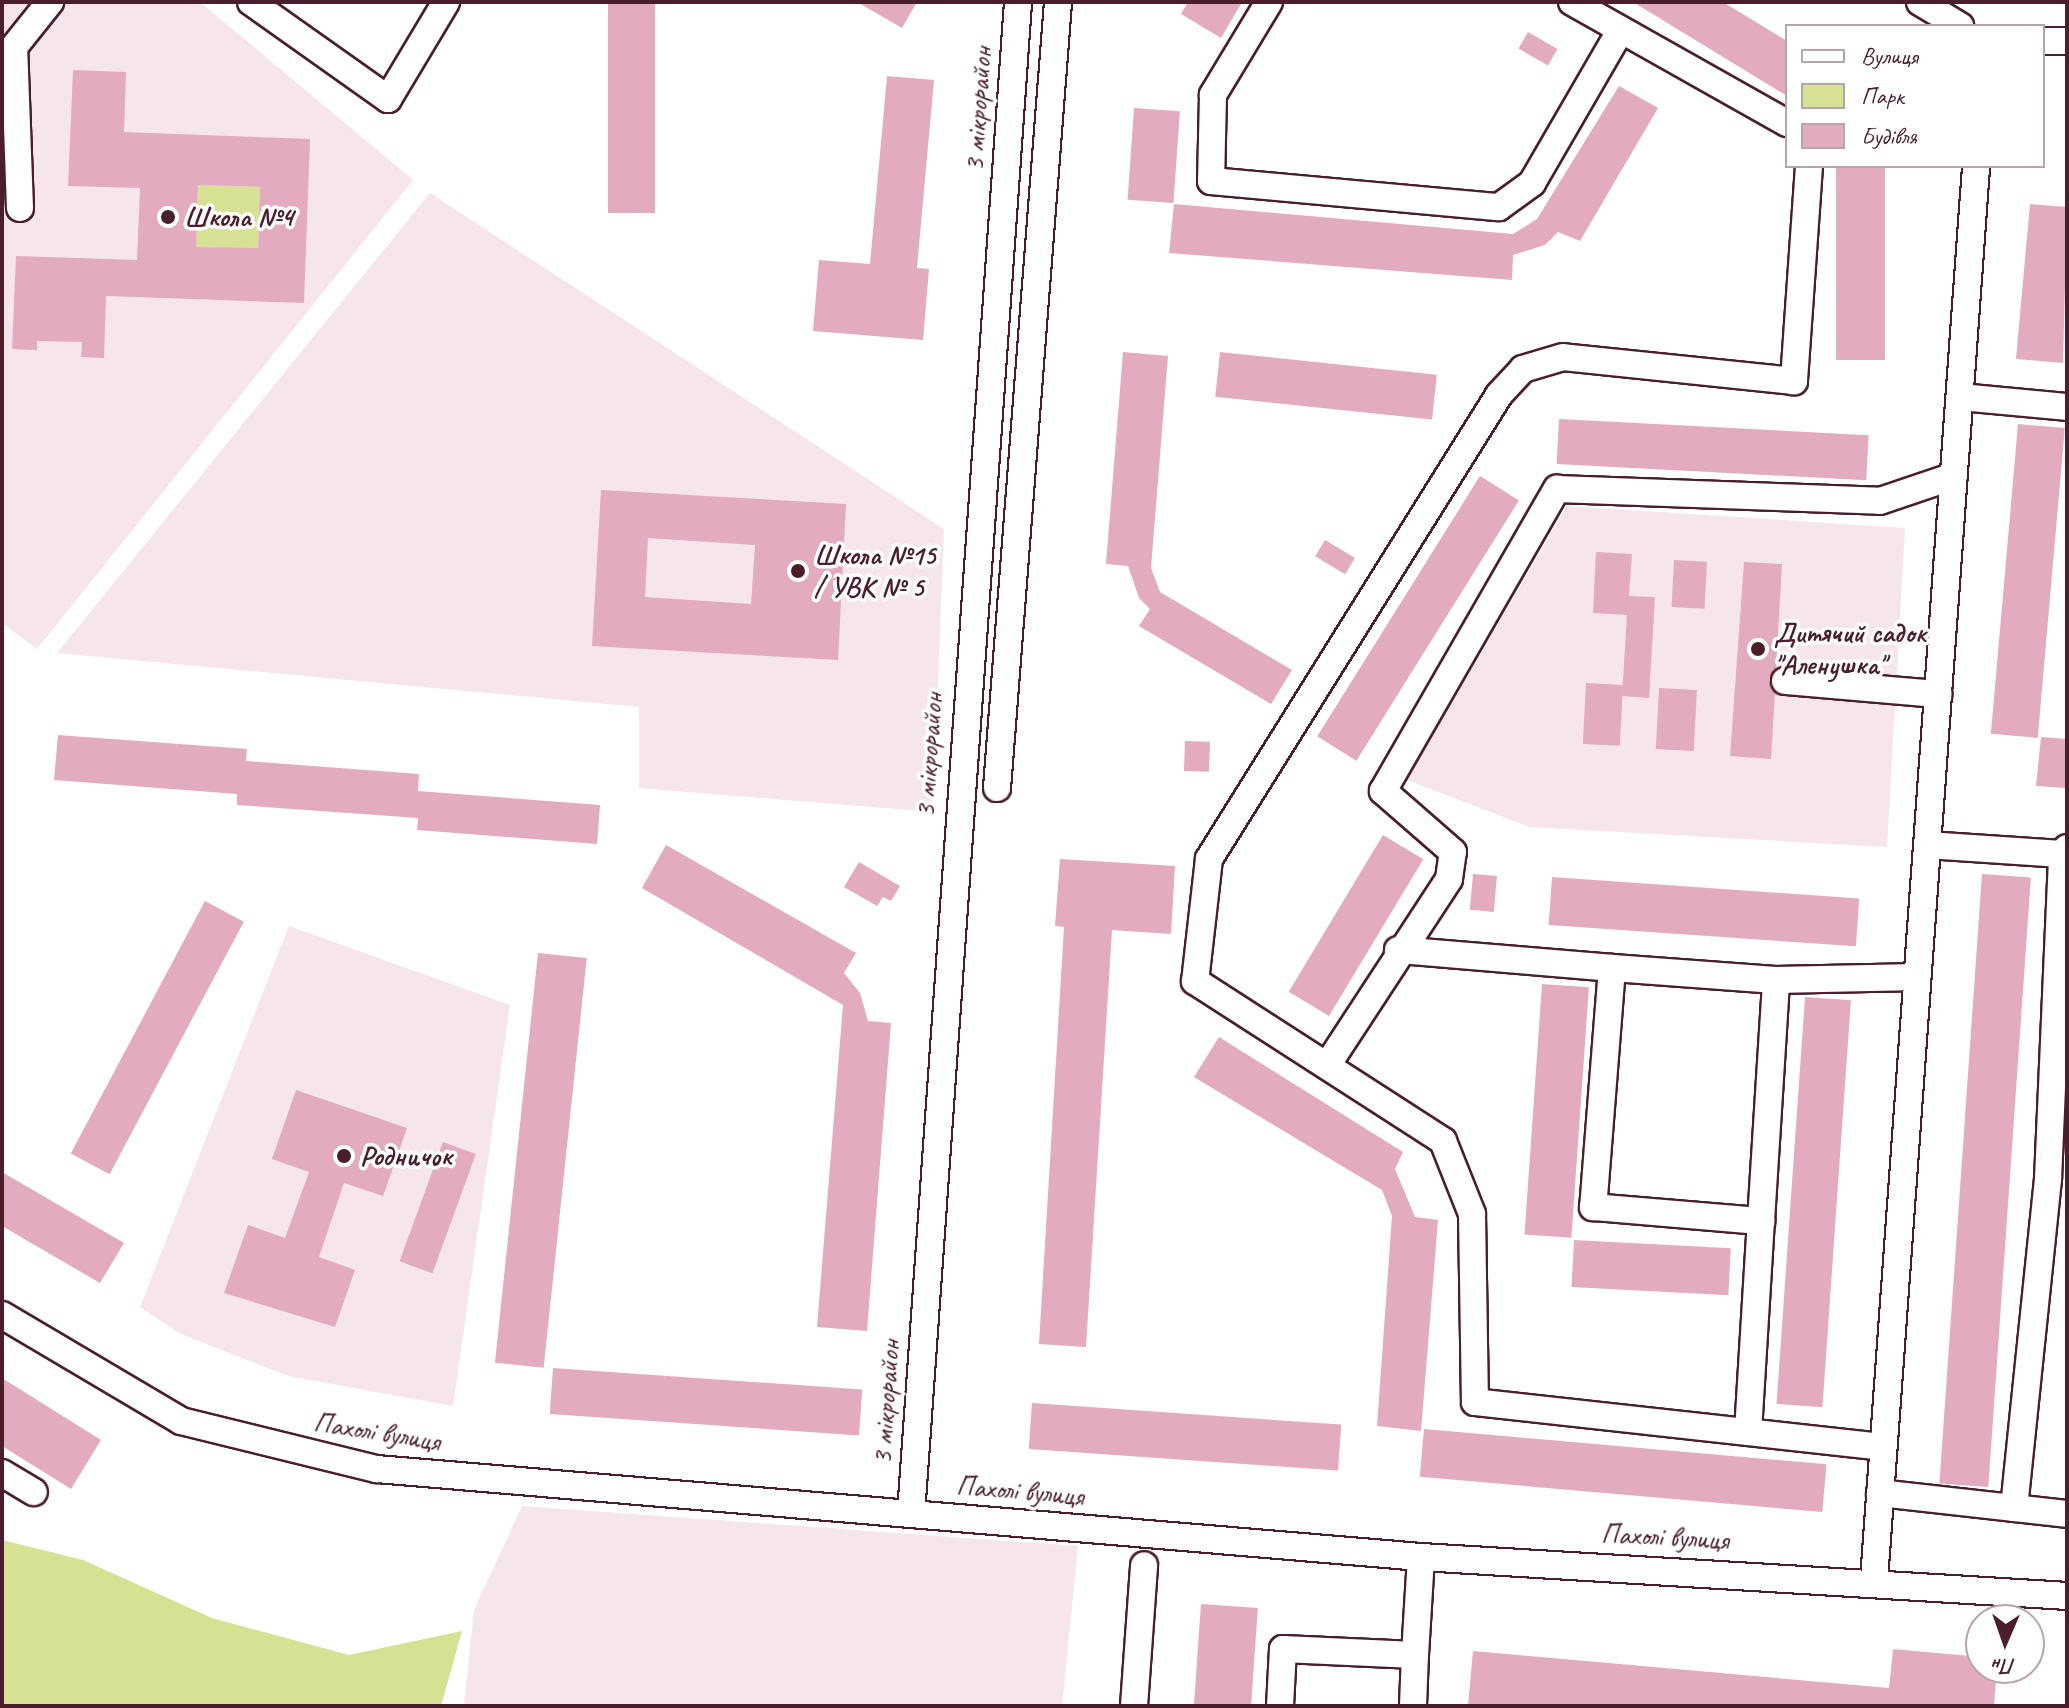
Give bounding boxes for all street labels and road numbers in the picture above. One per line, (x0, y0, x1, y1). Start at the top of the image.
street label: 3 мікрорайон (957, 46, 999, 172)
street label: 3 мікрорайон (908, 692, 950, 818)
street label: 3 мікрорайон (865, 1339, 907, 1465)
street label: Пахолі вулиця (311, 1405, 443, 1459)
street label: Пахолі вулиця (955, 1469, 1085, 1513)
street label: Пахолі вулиця (1600, 1517, 1730, 1557)

